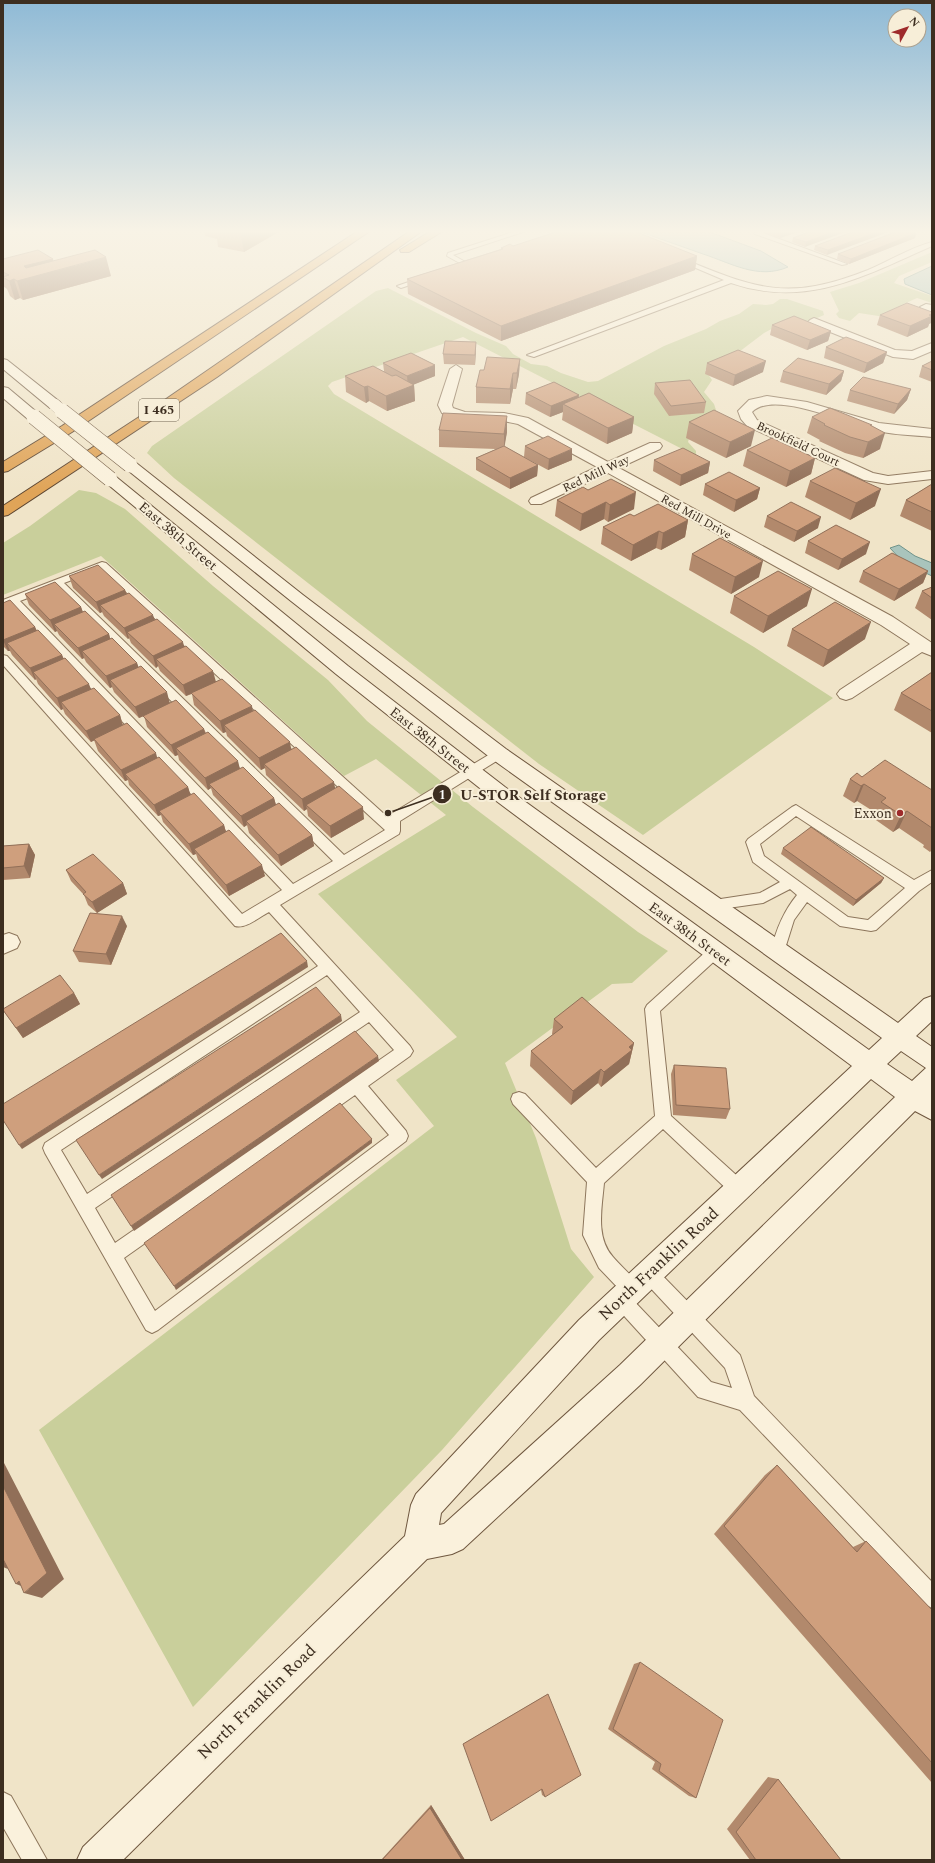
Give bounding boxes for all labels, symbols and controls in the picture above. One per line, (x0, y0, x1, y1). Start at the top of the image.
north arrow (887, 8, 927, 48)
text: N (905, 13, 924, 31)
road number: I 465 (139, 399, 179, 421)
street label: Brookfield Court (753, 416, 843, 472)
street label: Red Mill Way (559, 450, 634, 498)
street label: Red Mill Drive (657, 490, 735, 544)
street label: East 38th Street (134, 497, 222, 575)
street label: East 38th Street (385, 702, 475, 778)
callout: U-STOR Self Storage (432, 781, 614, 808)
text: U-STOR Self Storage (460, 784, 606, 807)
text: 1 (439, 786, 445, 805)
place label: Exxon (853, 803, 892, 824)
marker: Exxon (895, 808, 905, 818)
street label: East 38th Street (644, 897, 736, 971)
street label: North Franklin Road (593, 1201, 725, 1327)
street label: North Franklin Road (192, 1638, 322, 1766)

